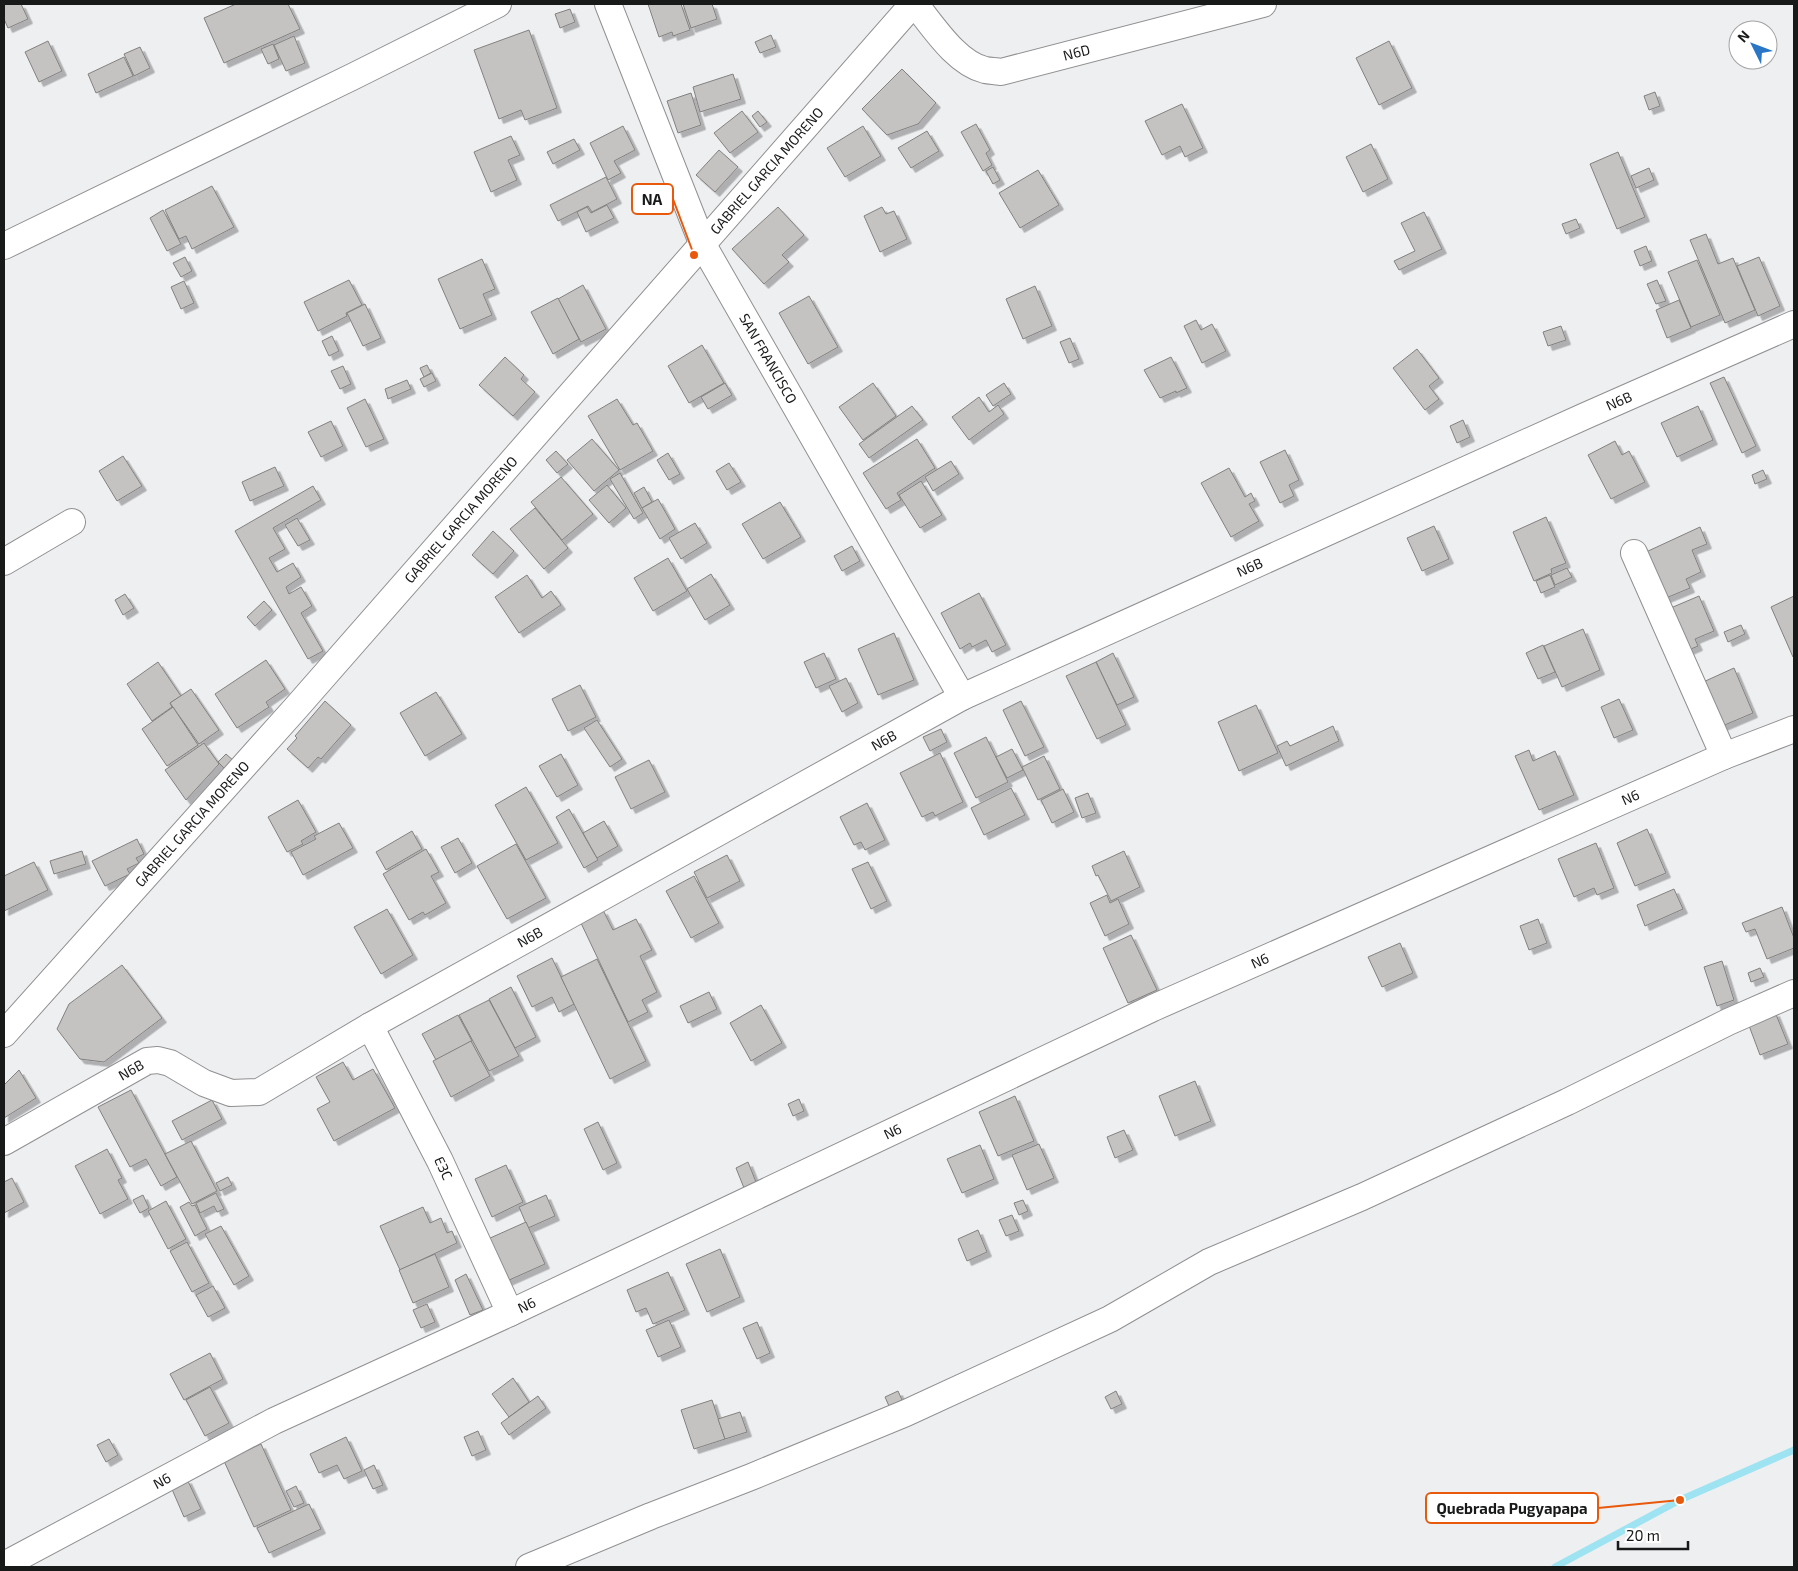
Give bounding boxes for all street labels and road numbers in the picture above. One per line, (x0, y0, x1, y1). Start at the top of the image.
street label: N6D (1061, 40, 1092, 64)
street label: GABRIEL GARCIA MORENO (706, 104, 827, 237)
street label: SAN FRANCISCO (736, 310, 801, 406)
street label: N6B (1603, 387, 1634, 414)
street label: GABRIEL GARCIA MORENO (400, 452, 521, 586)
street label: N6B (1234, 554, 1265, 580)
street label: N6B (868, 726, 899, 754)
street label: GABRIEL GARCIA MORENO (131, 757, 252, 890)
street label: N6 (1619, 785, 1642, 808)
street label: N6B (514, 923, 545, 951)
street label: N6 (1248, 949, 1271, 972)
street label: N6B (115, 1056, 147, 1084)
street label: N6 (881, 1120, 904, 1143)
street label: E3C (431, 1154, 456, 1182)
street label: N6 (515, 1293, 538, 1316)
street label: N6 (150, 1469, 174, 1492)

